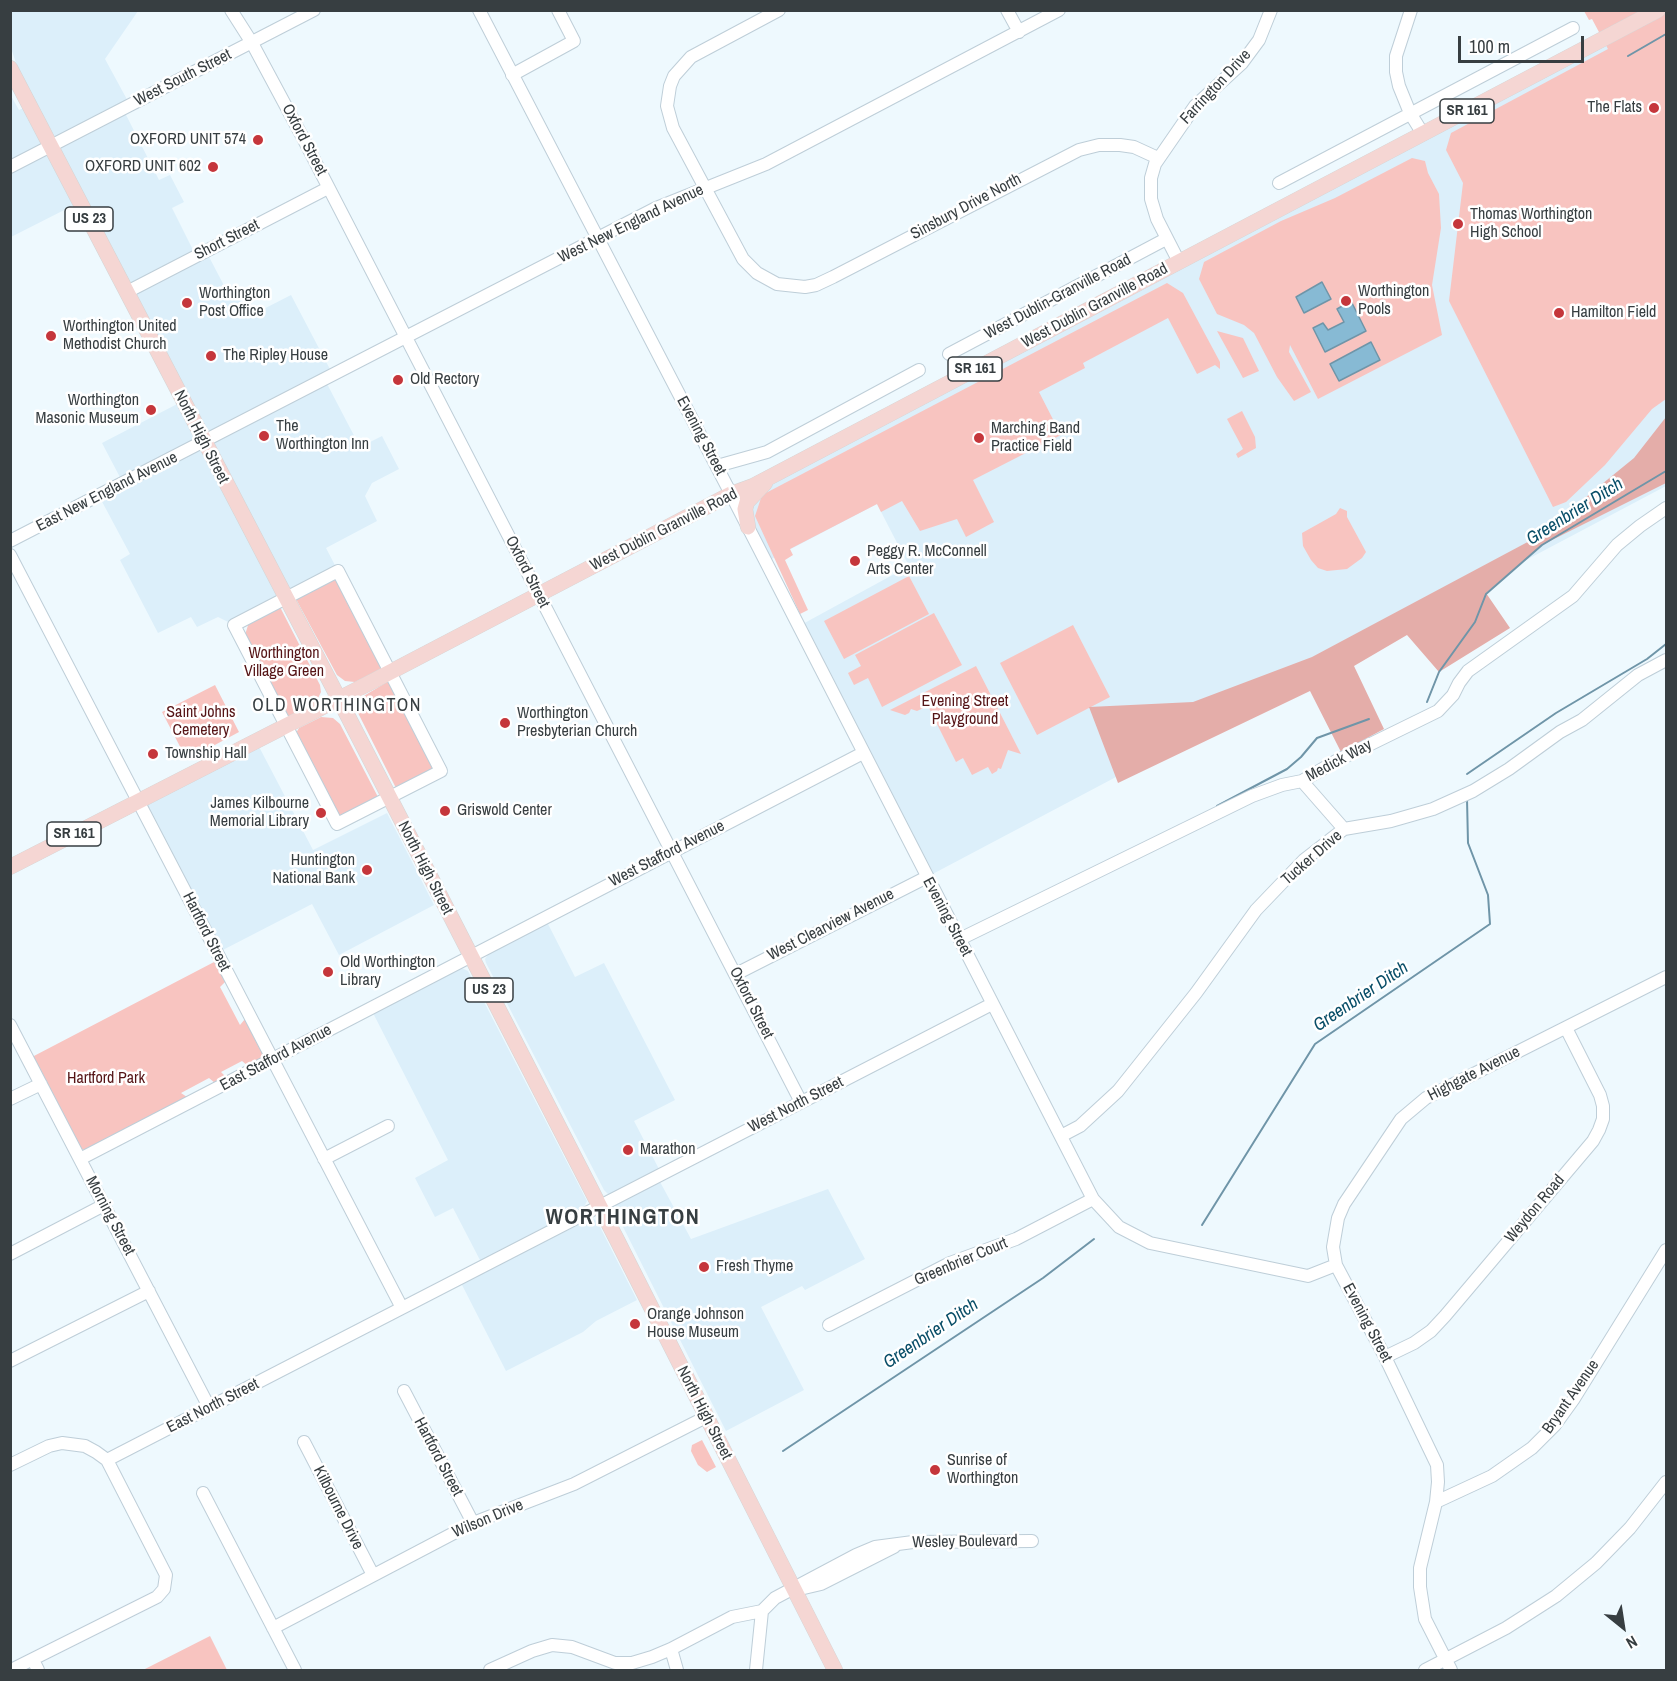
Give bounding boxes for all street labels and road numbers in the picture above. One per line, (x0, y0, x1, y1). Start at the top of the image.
street label: West South Street (131, 45, 235, 111)
street label: Farrington Drive (1177, 46, 1255, 128)
road number: SR 161 (1440, 99, 1494, 123)
street label: Oxford Street (277, 101, 331, 179)
street label: Sinsbury Drive North (907, 170, 1025, 244)
street label: West New England Avenue (555, 180, 707, 268)
road number: US 23 (65, 207, 113, 231)
street label: Short Street (191, 216, 263, 264)
street label: West Dublin-Granville Road (981, 250, 1135, 344)
street label: West Dublin Granville Road (1019, 259, 1171, 353)
road number: SR 161 (948, 357, 1002, 381)
street label: North High Street (169, 387, 233, 487)
street label: Evening Street (672, 393, 730, 479)
street label: East New England Avenue (33, 448, 181, 536)
street label: West Dublin Granville Road (587, 485, 741, 575)
street label: Oxford Street (501, 533, 553, 611)
street label: Medick Way (1303, 736, 1375, 786)
street label: West Stafford Avenue (606, 817, 728, 891)
street label: North High Street (393, 818, 457, 918)
road number: SR 161 (47, 822, 101, 846)
street label: Tucker Drive (1278, 826, 1346, 890)
street label: Evening Street (918, 874, 976, 960)
street label: West Clearview Avenue (764, 885, 898, 965)
street label: Hartford Street (178, 889, 234, 975)
street label: Oxford Street (725, 964, 777, 1042)
road number: US 23 (465, 978, 513, 1002)
street label: East Stafford Avenue (217, 1021, 335, 1095)
street label: Highgate Avenue (1425, 1042, 1523, 1106)
street label: West North Street (745, 1073, 847, 1137)
street label: Weydon Road (1501, 1171, 1569, 1247)
street label: Morning Street (81, 1173, 139, 1259)
street label: Greenbrier Court (912, 1234, 1010, 1290)
street label: Evening Street (1338, 1280, 1396, 1366)
street label: Bryant Avenue (1539, 1356, 1603, 1438)
street label: North High Street (672, 1363, 736, 1463)
street label: East North Street (164, 1375, 262, 1437)
street label: Hartford Street (409, 1415, 467, 1499)
street label: Kilbourne Drive (309, 1463, 367, 1553)
street label: Wilson Drive (450, 1495, 526, 1543)
street label: Wesley Boulevard (912, 1531, 1018, 1553)

